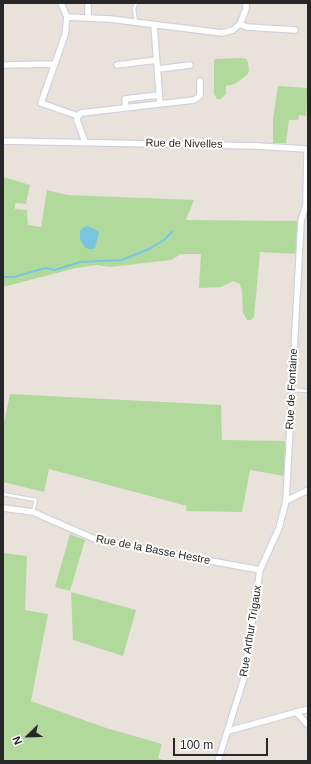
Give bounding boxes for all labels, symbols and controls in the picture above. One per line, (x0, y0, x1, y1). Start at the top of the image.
street label: Rue de Nivelles (145, 137, 223, 151)
street label: Rue de Fontaine (283, 348, 301, 430)
street label: Rue de la Basse Hestre (95, 532, 211, 568)
street label: Rue Arthur Trigaux (237, 584, 265, 678)
north arrow (8, 716, 48, 756)
scale bar (175, 730, 270, 756)
text: N (10, 735, 24, 747)
text: 100 m (180, 738, 213, 752)

